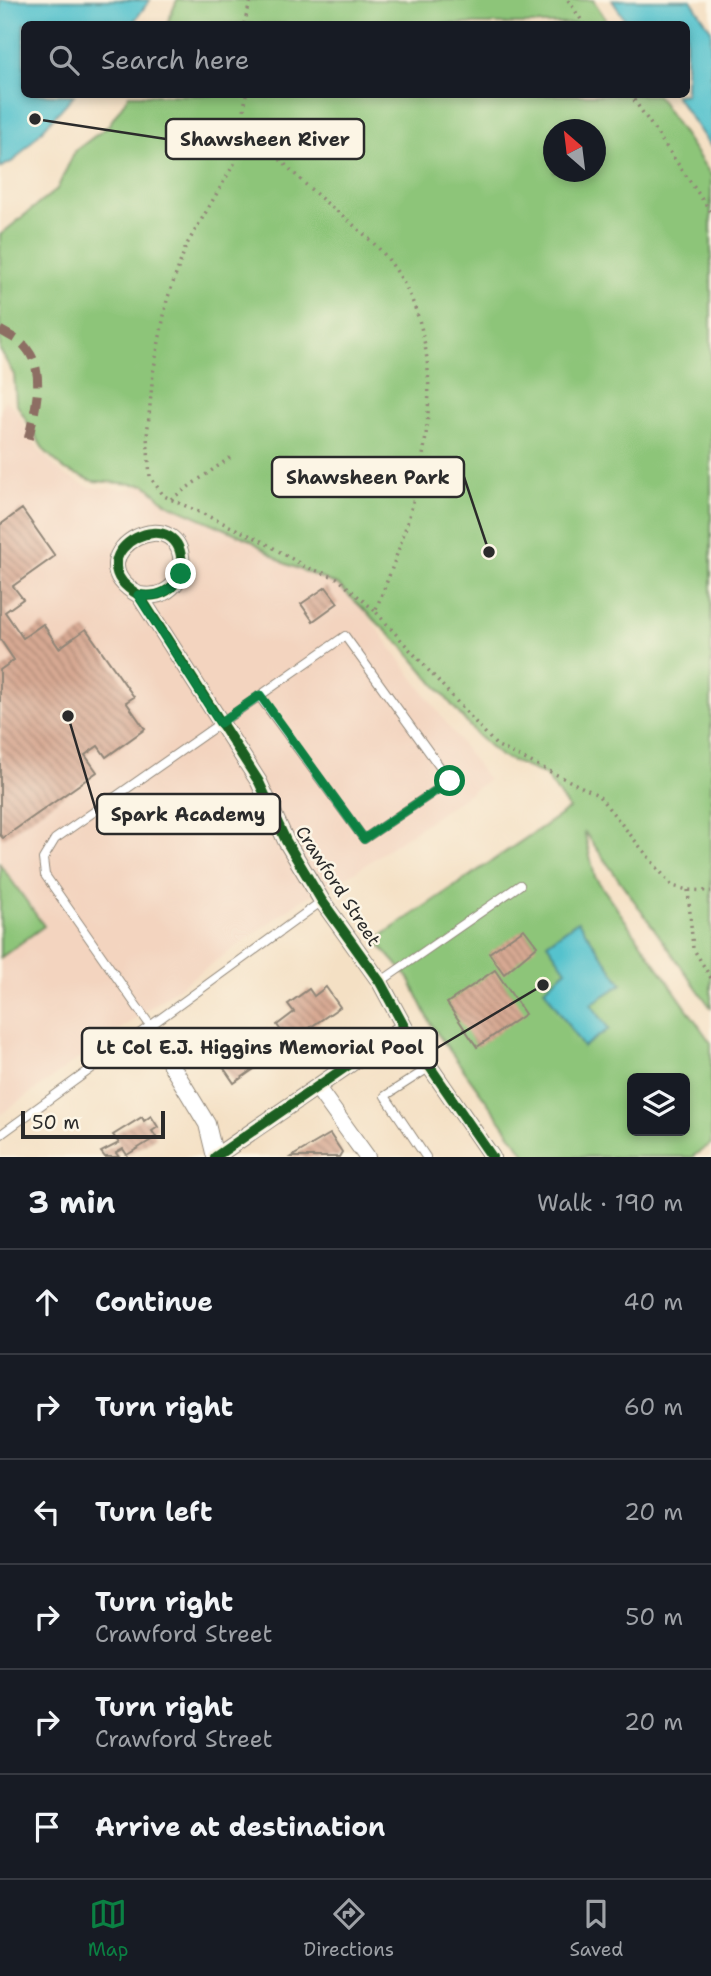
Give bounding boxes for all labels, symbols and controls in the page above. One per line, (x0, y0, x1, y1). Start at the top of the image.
search box (21, 21, 690, 98)
icon: search (45, 41, 83, 79)
text: Search here (101, 42, 250, 77)
callout: Shawsheen River (166, 119, 364, 159)
north arrow (543, 119, 606, 182)
text: Shawsheen River (180, 127, 350, 152)
callout: Shawsheen Park (272, 457, 464, 497)
text: Shawsheen Park (286, 465, 450, 490)
route end (165, 558, 196, 589)
route start (434, 765, 465, 796)
callout: Spark Academy (97, 794, 280, 834)
text: Spark Academy (111, 802, 265, 827)
street label: Crawford Street (290, 821, 386, 951)
callout: Lt Col E.J. Higgins Memorial Pool (82, 1028, 437, 1068)
text: Lt Col E.J. Higgins Memorial Pool (96, 1035, 424, 1060)
map controls (627, 1073, 690, 1136)
button: layers (627, 1073, 690, 1136)
scale bar (21, 1108, 164, 1140)
text: 50 m (32, 1110, 80, 1135)
text: 3 min (28, 1182, 115, 1223)
text: Walk · 190 m (537, 1188, 683, 1218)
icon: ahead (28, 1283, 66, 1321)
text: Continue (95, 1284, 213, 1319)
text: 40 m (623, 1287, 683, 1317)
icon: right (28, 1388, 66, 1426)
text: Turn right (95, 1389, 233, 1424)
text: 60 m (624, 1392, 683, 1422)
icon: left (28, 1493, 66, 1531)
text: Turn left (95, 1494, 212, 1529)
text: 20 m (624, 1497, 683, 1527)
text: Turn right (95, 1584, 233, 1619)
icon: right (28, 1598, 66, 1636)
text: 50 m (625, 1602, 683, 1632)
text: Crawford Street (95, 1619, 273, 1649)
text: Turn right (95, 1689, 233, 1724)
icon: right (28, 1703, 66, 1741)
text: 20 m (624, 1707, 683, 1737)
text: Crawford Street (95, 1724, 273, 1754)
icon: arrive (28, 1808, 66, 1846)
text: Arrive at destination (95, 1809, 385, 1844)
tab: Map (88, 1895, 128, 1962)
tab: Directions (304, 1895, 394, 1962)
tab: Saved (569, 1895, 623, 1962)

